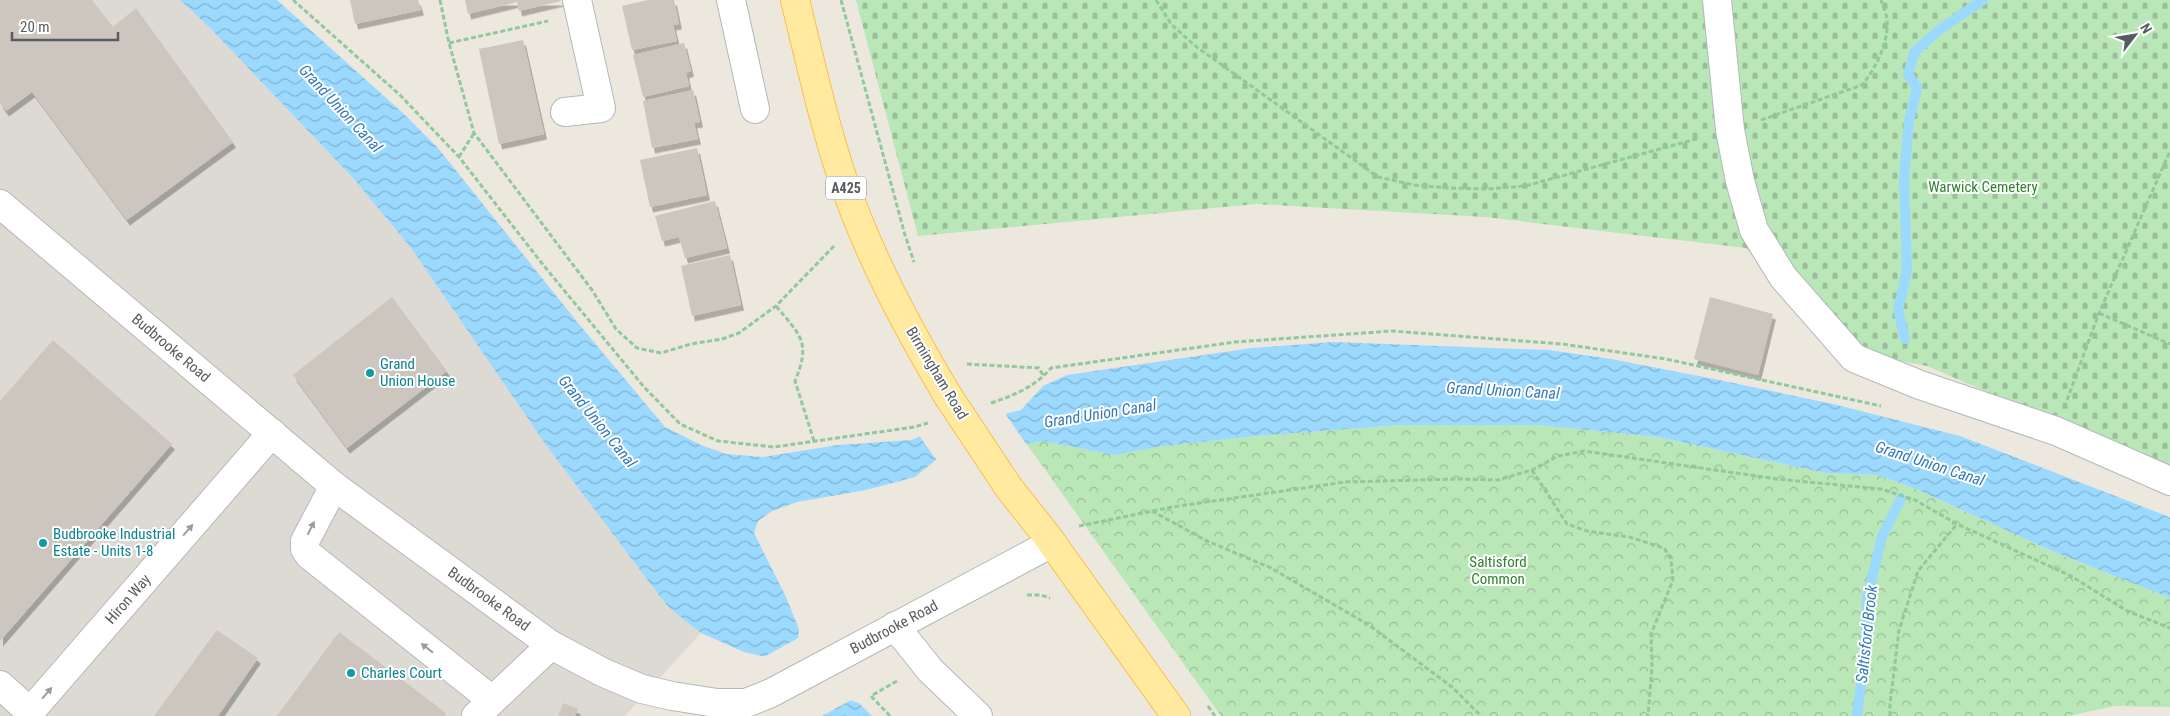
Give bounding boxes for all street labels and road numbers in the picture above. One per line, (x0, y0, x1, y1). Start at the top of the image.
road number: A425 (826, 177, 866, 200)
street label: Budbrooke Road (128, 310, 214, 386)
street label: Birmingham Road (902, 323, 972, 423)
street label: Budbrooke Road (444, 563, 534, 635)
street label: Hiron Way (102, 570, 154, 628)
street label: Budbrooke Road (847, 596, 941, 658)

